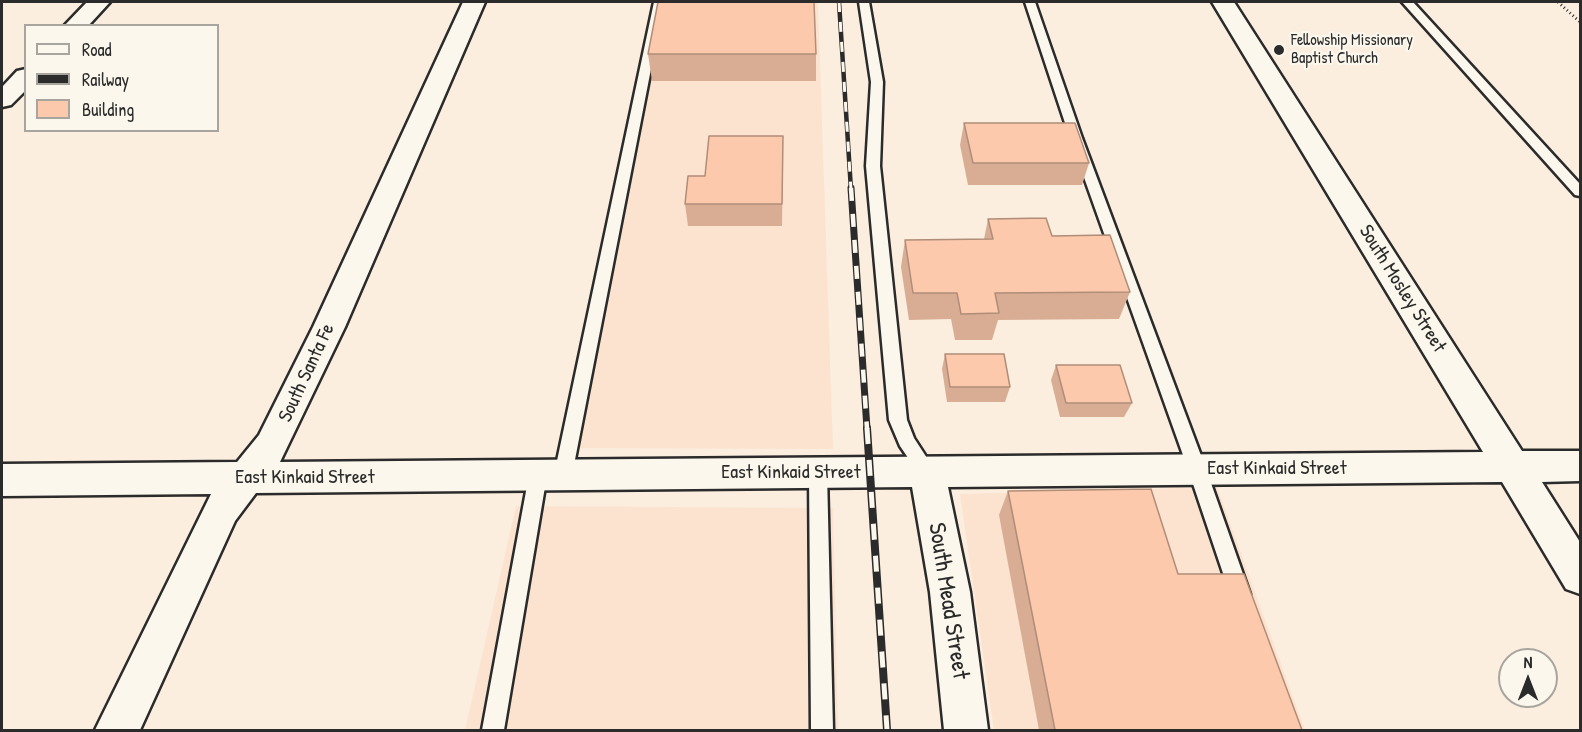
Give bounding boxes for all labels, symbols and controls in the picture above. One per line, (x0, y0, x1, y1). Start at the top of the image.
legend (24, 24, 219, 132)
place label: Fellowship Missionary Baptist Church (1291, 31, 1413, 69)
text: Road (82, 37, 112, 62)
marker: Fellowship Missionary Baptist Church (1272, 43, 1286, 57)
text: Railway (82, 67, 129, 92)
text: Building (82, 97, 134, 122)
street label: South Mosley Street (1353, 221, 1451, 357)
street label: South Santa Fe (274, 320, 340, 426)
street label: East Kinkaid Street (1207, 457, 1347, 481)
street label: East Kinkaid Street (721, 461, 861, 485)
street label: East Kinkaid Street (235, 466, 375, 490)
street label: South Mead Street (921, 521, 975, 681)
north arrow (1498, 648, 1558, 708)
text: N (1524, 651, 1532, 673)

